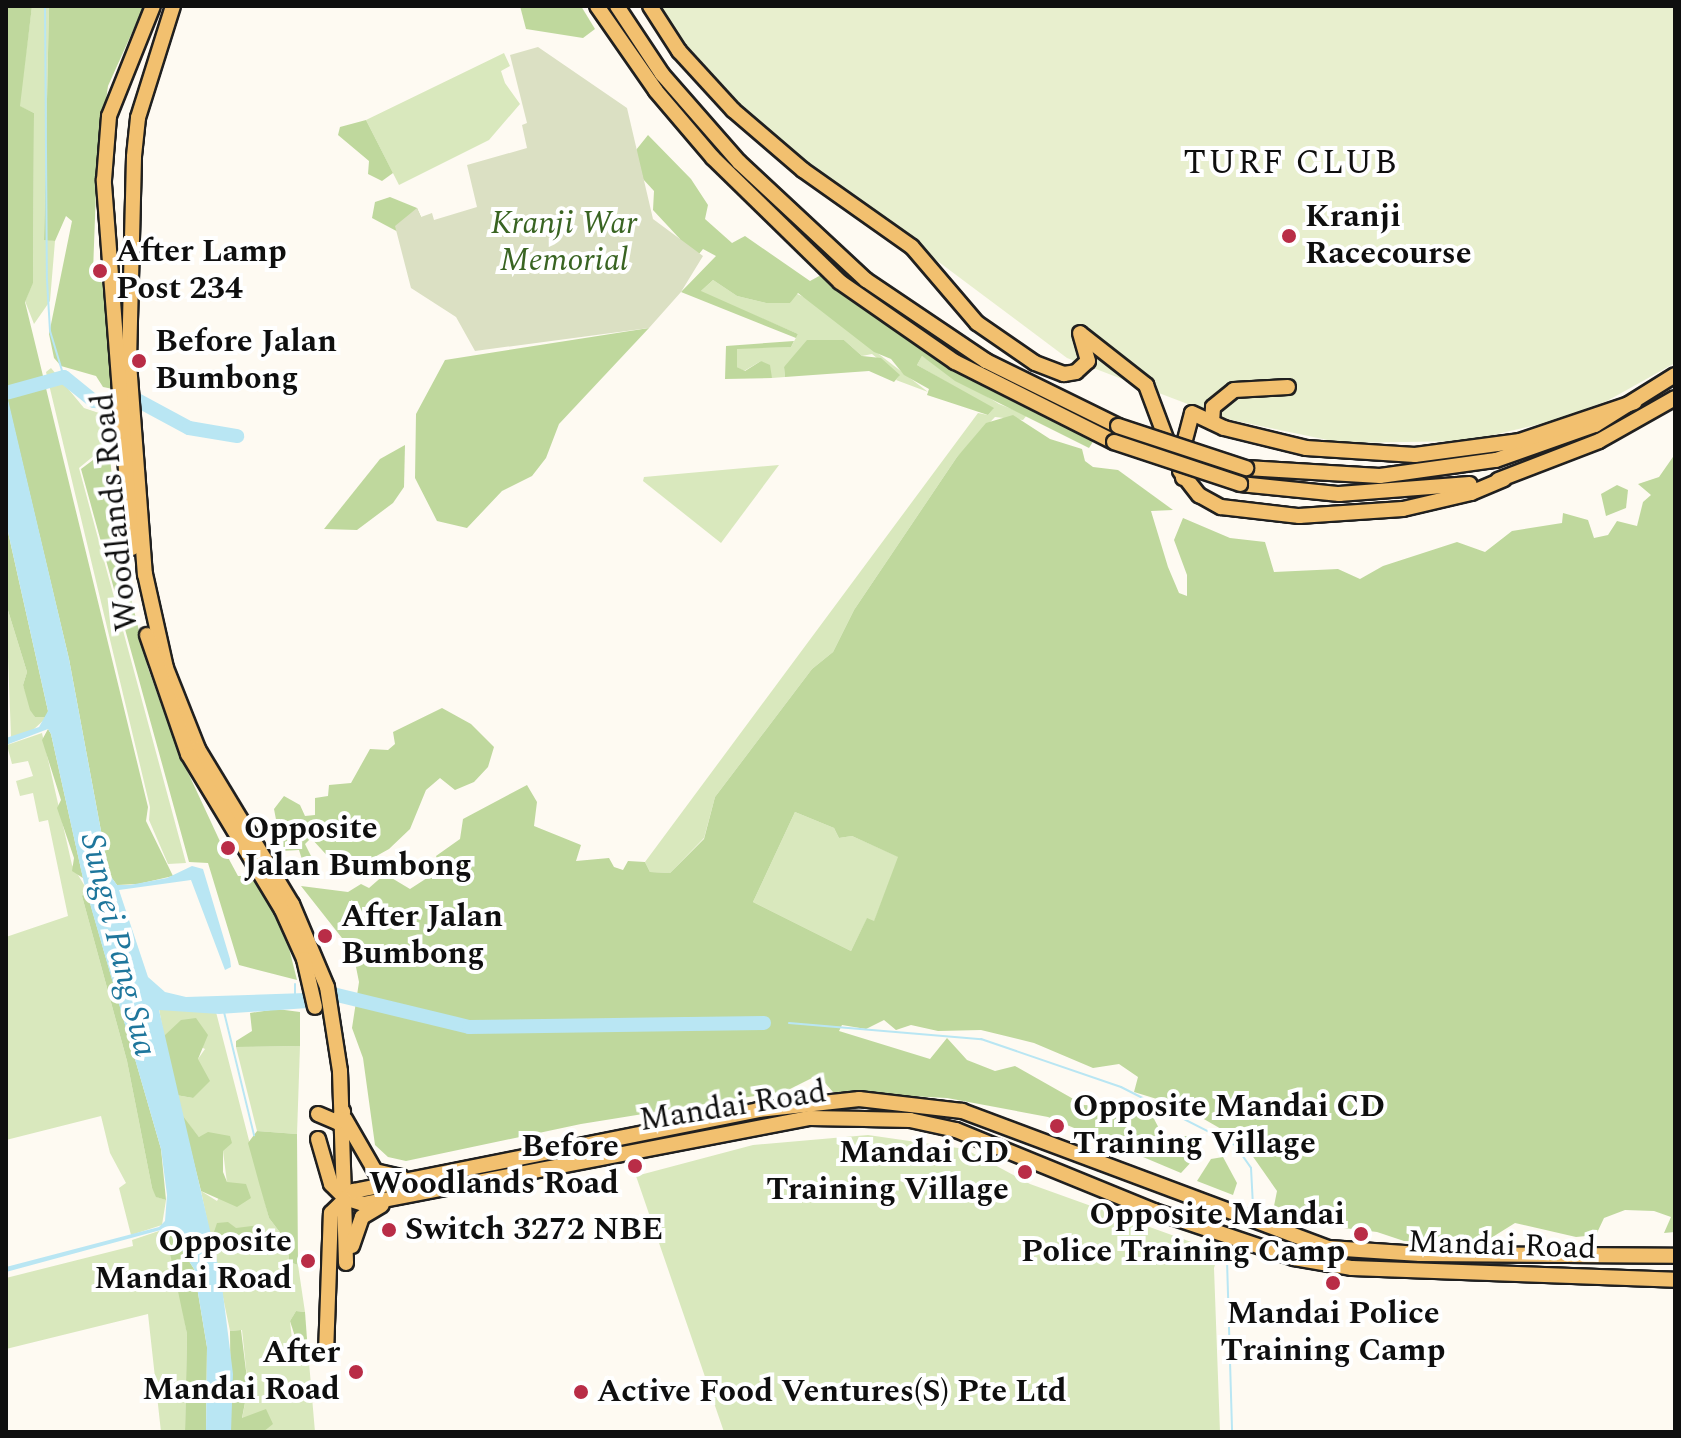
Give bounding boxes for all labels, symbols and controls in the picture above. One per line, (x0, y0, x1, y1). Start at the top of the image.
district label: TURF CLUB (1183, 144, 1399, 184)
place label: Kranji Racecourse (1305, 199, 1472, 274)
park label: Kranji War Memorial (491, 206, 637, 281)
marker: Kranji Racecourse (1280, 227, 1298, 245)
place label: After Lamp Post 234 (116, 234, 287, 309)
marker: After Lamp Post 234 (91, 262, 109, 280)
place label: Before Jalan Bumbong (155, 324, 337, 399)
marker: Before Jalan Bumbong (130, 352, 148, 370)
street label: Woodlands Road (84, 391, 148, 633)
place label: Opposite Jalan Bumbong (244, 811, 472, 886)
water label: Sungei Pang Sua (71, 829, 165, 1061)
marker: Opposite Jalan Bumbong (219, 839, 237, 857)
place label: After Jalan Bumbong (341, 899, 503, 974)
marker: After Jalan Bumbong (316, 927, 334, 945)
street label: Mandai Road (637, 1073, 829, 1141)
place label: Opposite Mandai CD Training Village (1073, 1089, 1385, 1164)
marker: Opposite Mandai CD Training Village (1048, 1117, 1066, 1135)
place label: Before Woodlands Road (369, 1129, 619, 1204)
place label: Mandai CD Training Village (766, 1135, 1009, 1210)
marker: Before Woodlands Road (626, 1157, 644, 1175)
marker: Mandai CD Training Village (1016, 1163, 1034, 1181)
place label: Opposite Mandai Police Training Camp (1021, 1197, 1345, 1272)
place label: Switch 3272 NBE (405, 1211, 663, 1249)
marker: Switch 3272 NBE (380, 1221, 398, 1239)
place label: Opposite Mandai Road (94, 1224, 292, 1299)
street label: Mandai Road (1407, 1224, 1597, 1268)
marker: Opposite Mandai Police Training Camp (1352, 1225, 1370, 1243)
marker: Opposite Mandai Road (299, 1252, 317, 1270)
marker: Mandai Police Training Camp (1324, 1274, 1342, 1292)
place label: Mandai Police Training Camp (1221, 1296, 1445, 1371)
place label: After Mandai Road (142, 1335, 340, 1410)
marker: After Mandai Road (347, 1363, 365, 1381)
place label: Active Food Ventures(S) Pte Ltd (597, 1373, 1067, 1411)
marker: Active Food Ventures(S) Pte Ltd (572, 1383, 590, 1401)

